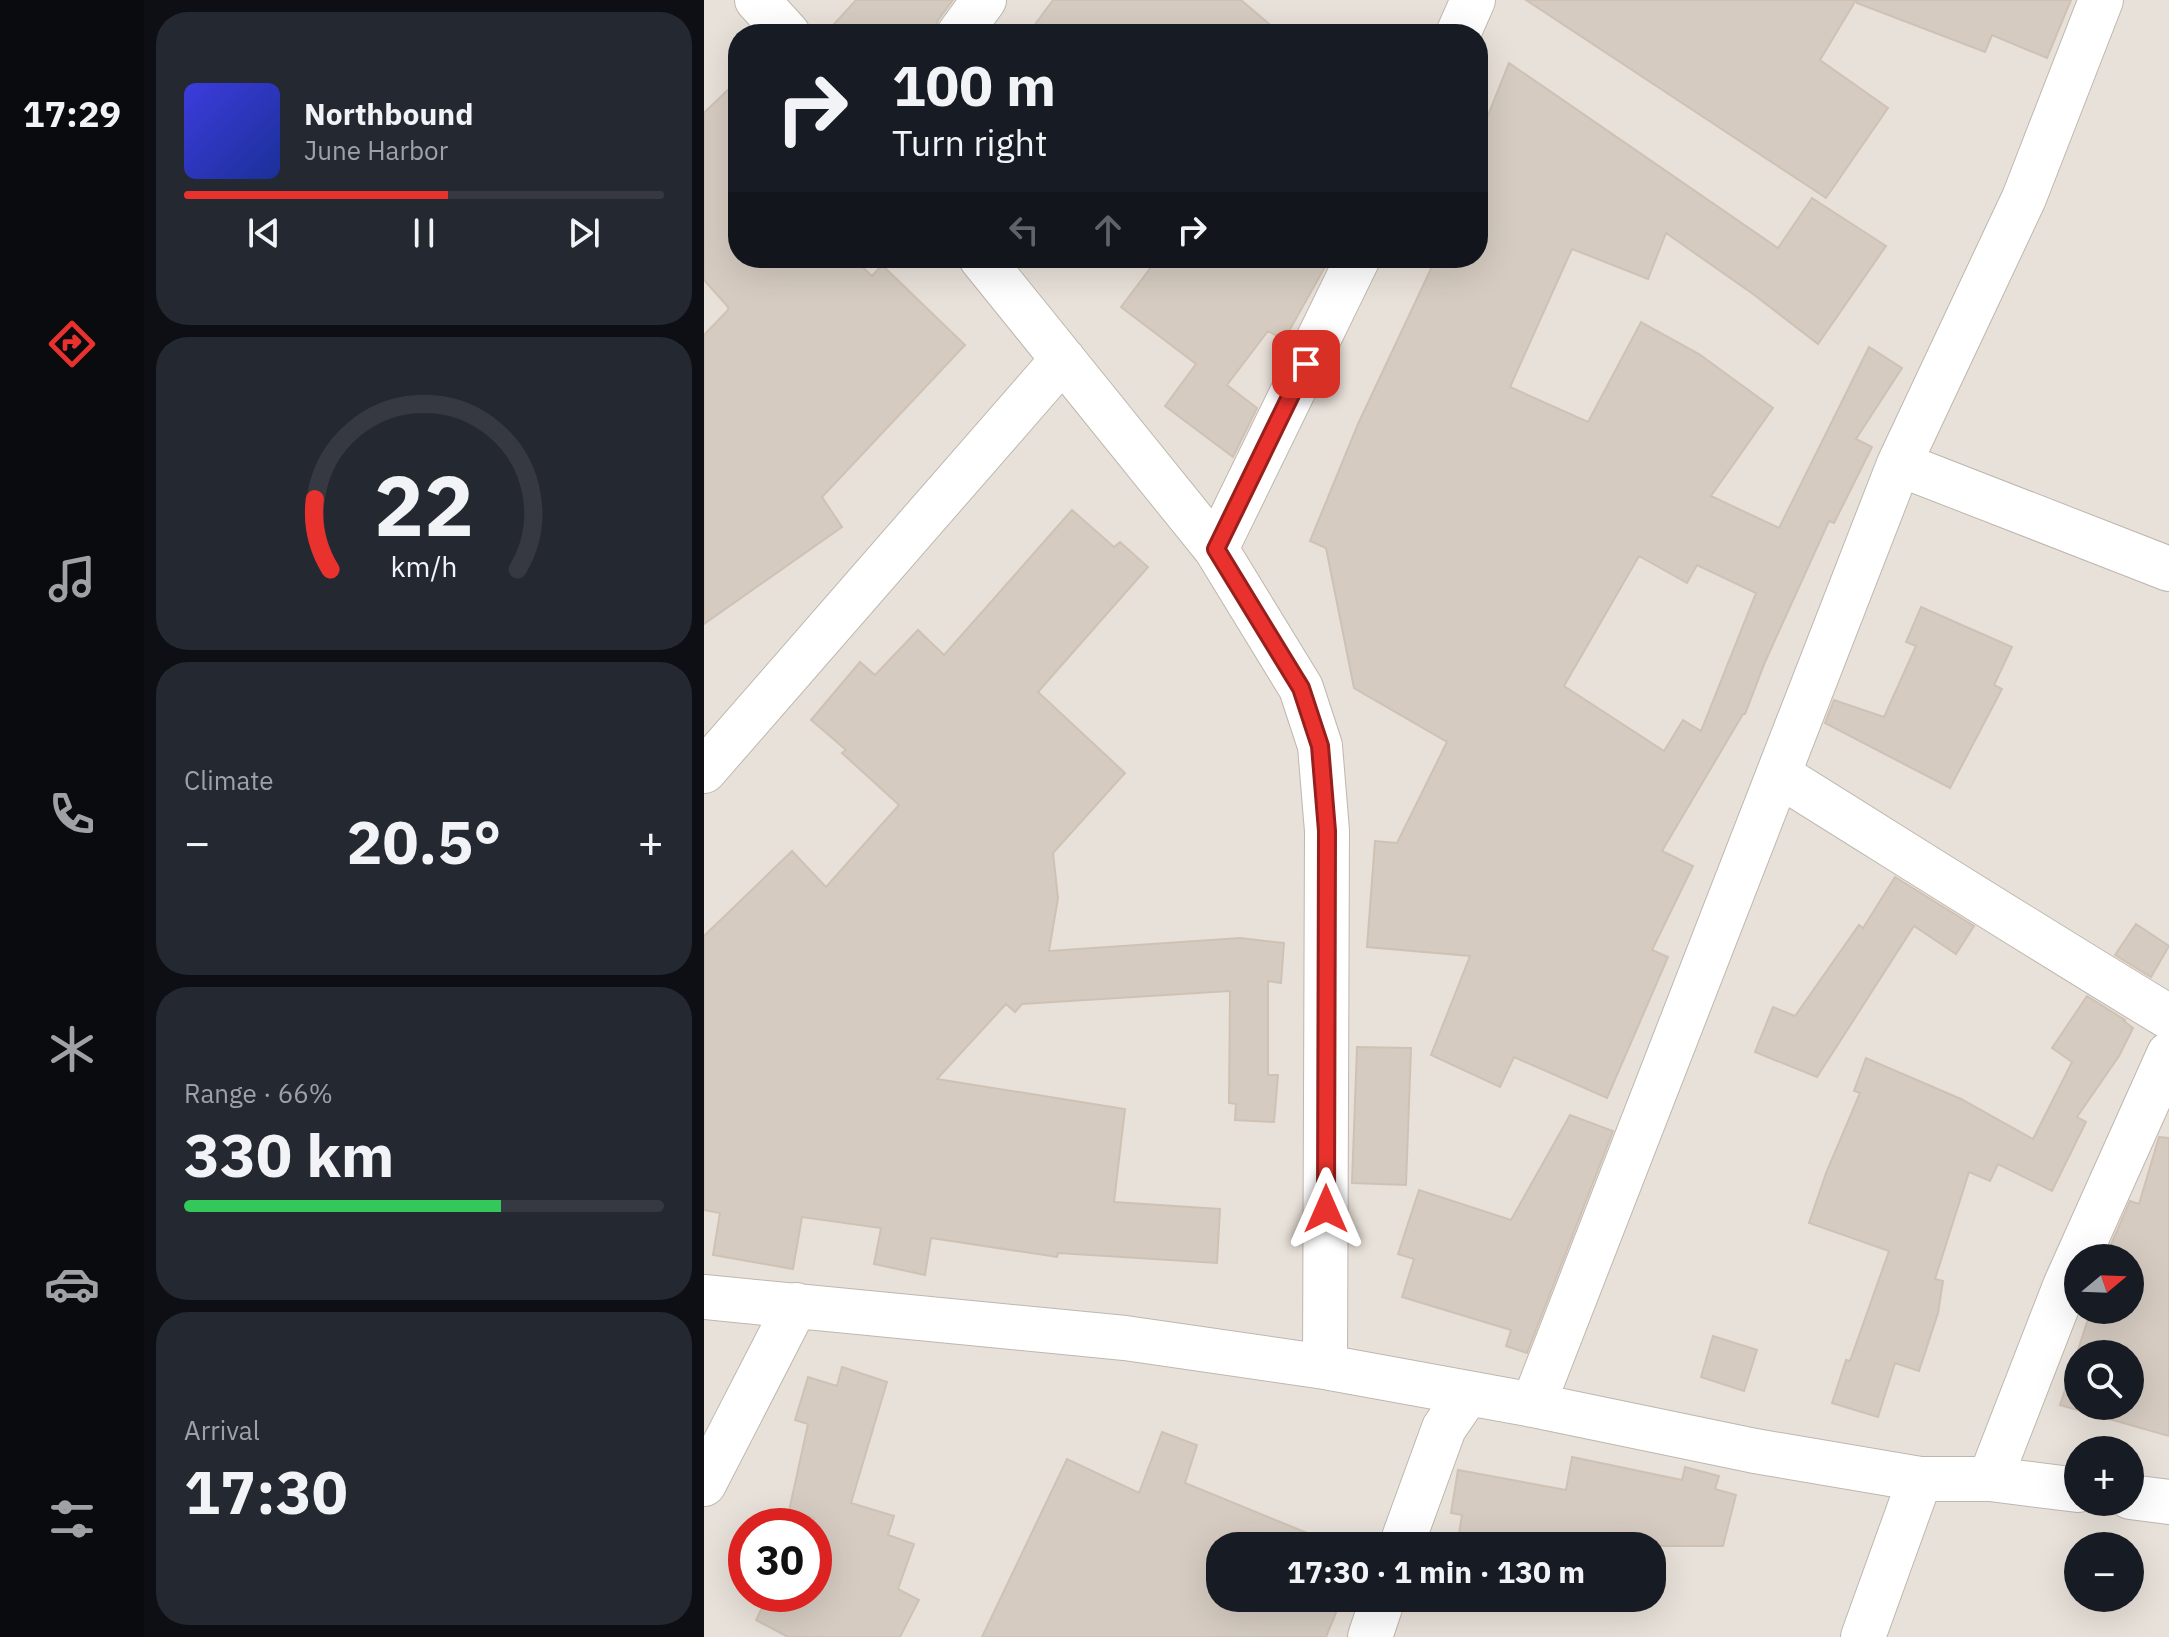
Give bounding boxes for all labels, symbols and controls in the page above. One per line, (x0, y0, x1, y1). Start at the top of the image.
text: 100 m (892, 49, 1056, 121)
icon: right (760, 56, 864, 160)
text: 17:29 (23, 90, 121, 137)
text: Northbound (304, 94, 473, 133)
text: Turn right (892, 119, 1048, 166)
text: June Harbor (304, 133, 448, 167)
icon: left (1002, 208, 1046, 252)
icon: ahead (1086, 208, 1130, 252)
icon: right (1170, 208, 1214, 252)
icon: previous (242, 211, 286, 255)
icon: pause (402, 211, 446, 255)
icon: next (562, 211, 606, 255)
icon: directions (44, 316, 100, 372)
pin (1272, 330, 1340, 398)
icon: arrive (1284, 342, 1328, 386)
text: 22 (374, 450, 474, 558)
text: km/h (390, 548, 458, 585)
icon: music (44, 551, 100, 607)
text: Climate (184, 763, 274, 797)
icon: phone (44, 786, 100, 842)
text: 20.5° (347, 802, 501, 881)
text: − (184, 813, 210, 870)
text: + (638, 813, 664, 870)
icon: climate (44, 1021, 100, 1077)
text: Range · 66% (184, 1076, 333, 1110)
text: 330 km (184, 1115, 394, 1194)
position arrow (1284, 1167, 1368, 1251)
north arrow (2064, 1244, 2144, 1324)
map controls (2064, 1244, 2144, 1612)
icon: car (44, 1256, 100, 1312)
button: search (2064, 1340, 2144, 1420)
text: Arrival (184, 1413, 260, 1447)
button: + (2064, 1436, 2144, 1516)
text: 17:30 (184, 1452, 348, 1531)
icon: filters (44, 1491, 100, 1547)
speed limit sign: 30 (728, 1508, 832, 1612)
button: − (2064, 1532, 2144, 1612)
text: 17:30 · 1 min · 130 m (1287, 1552, 1585, 1591)

